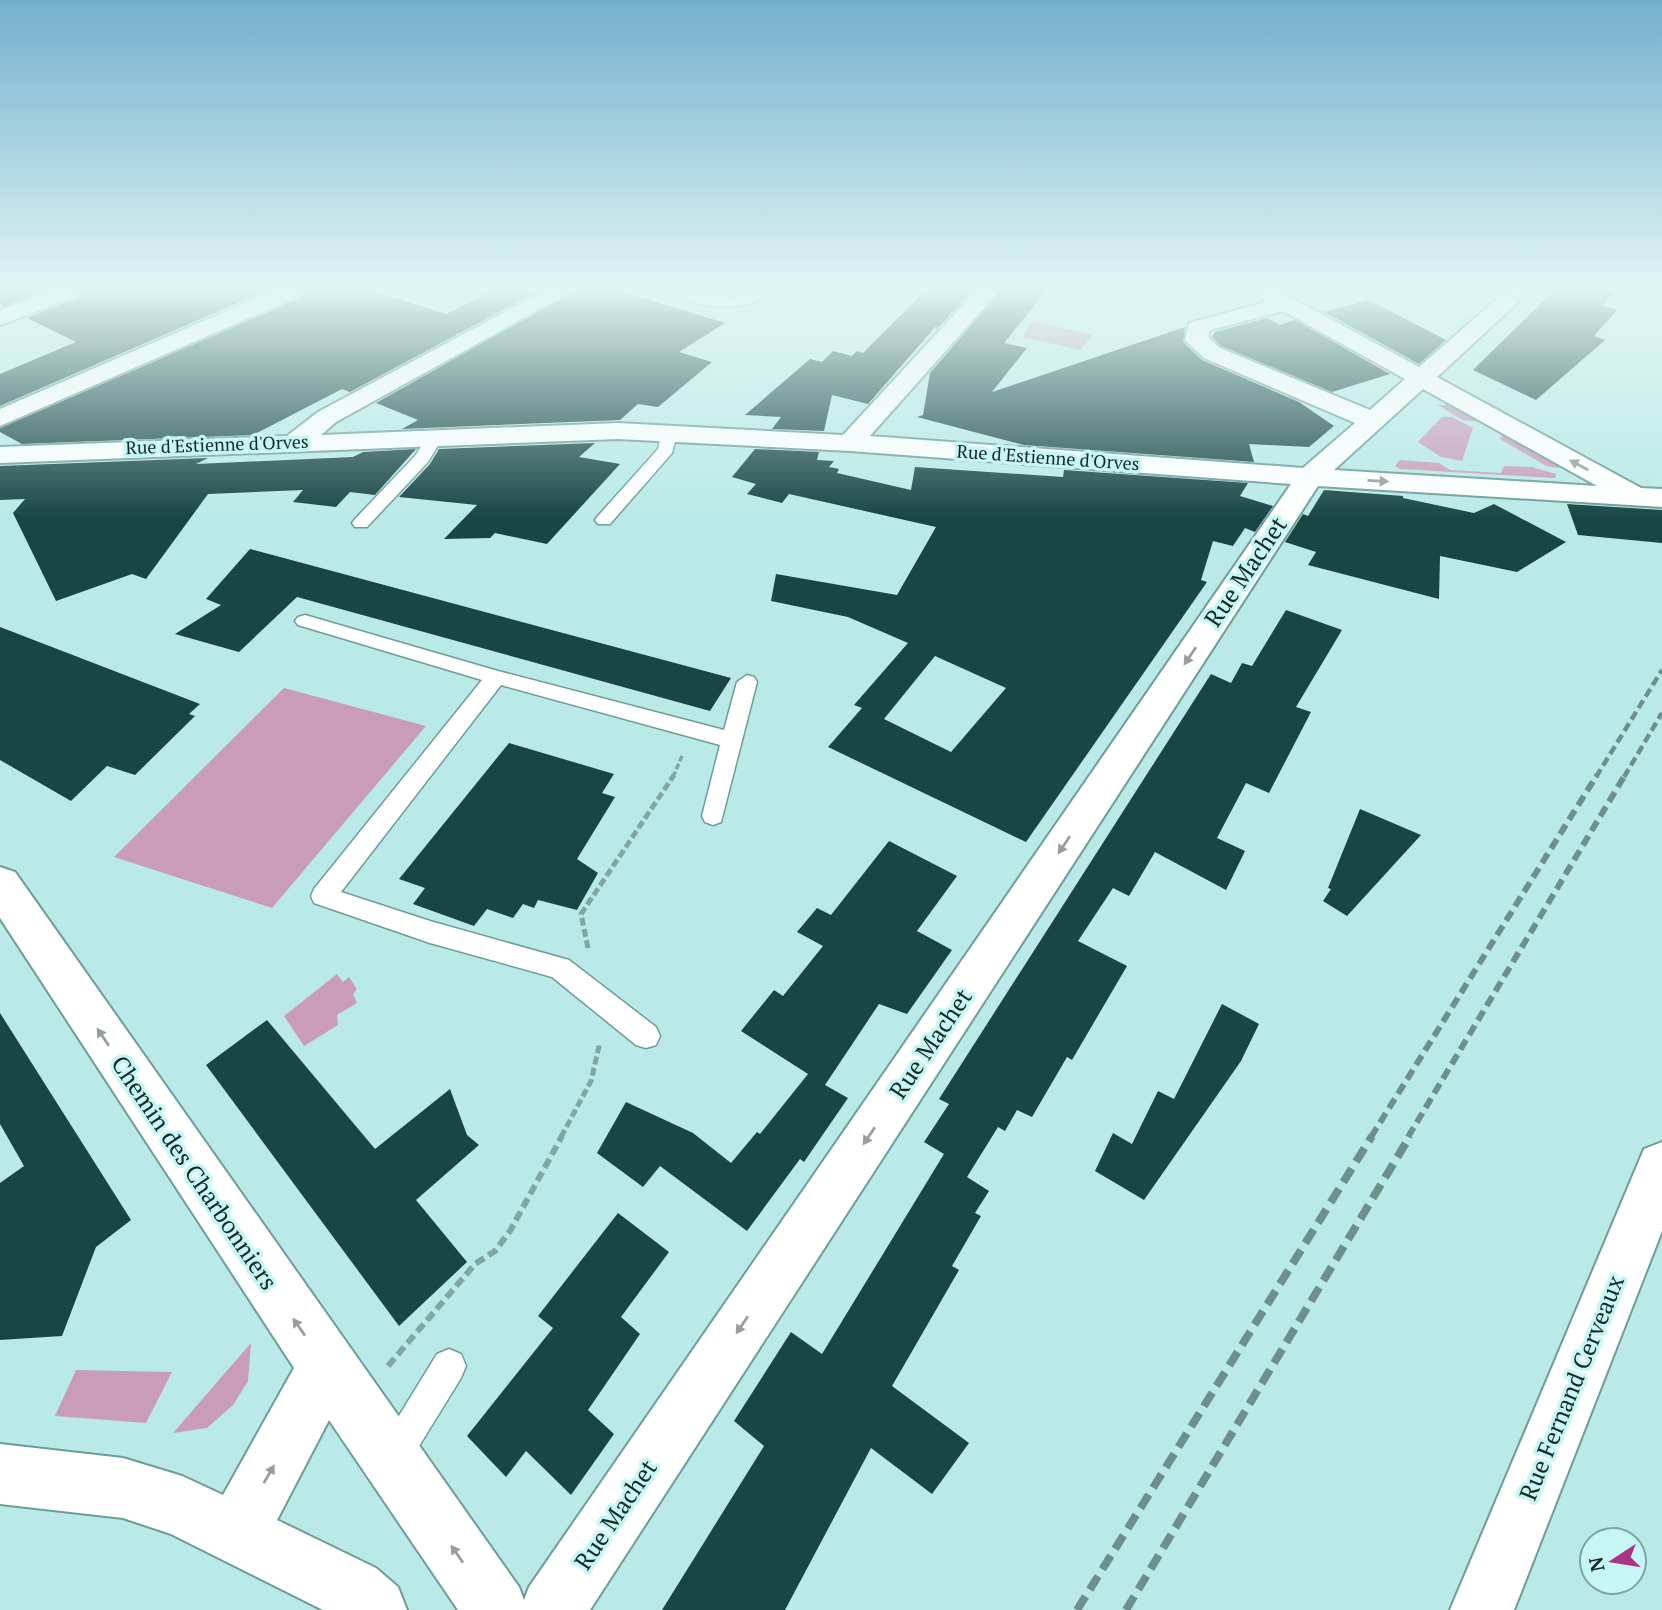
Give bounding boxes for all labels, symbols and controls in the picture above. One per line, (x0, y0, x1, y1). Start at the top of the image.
street label: Rue d'Estienne d'Orves (125, 429, 309, 459)
street label: Rue d'Estienne d'Orves (956, 439, 1140, 475)
one-way arrow (1569, 459, 1589, 470)
one-way arrow (1367, 476, 1389, 487)
street label: Rue Machet (1197, 510, 1294, 633)
one-way arrow (1183, 647, 1197, 665)
one-way arrow (1057, 835, 1070, 855)
street label: Rue Machet (882, 982, 979, 1105)
one-way arrow (96, 1028, 110, 1046)
street label: Chemin des Charbonniers (104, 1049, 285, 1296)
one-way arrow (862, 1127, 876, 1145)
street label: Rue Fernand Cerveaux (1511, 1270, 1631, 1505)
one-way arrow (736, 1315, 749, 1335)
one-way arrow (292, 1318, 306, 1336)
street label: Rue Machet (567, 1453, 664, 1576)
one-way arrow (263, 1464, 275, 1483)
north arrow (1578, 1526, 1648, 1596)
one-way arrow (450, 1545, 464, 1563)
text: N (1582, 1554, 1610, 1574)

